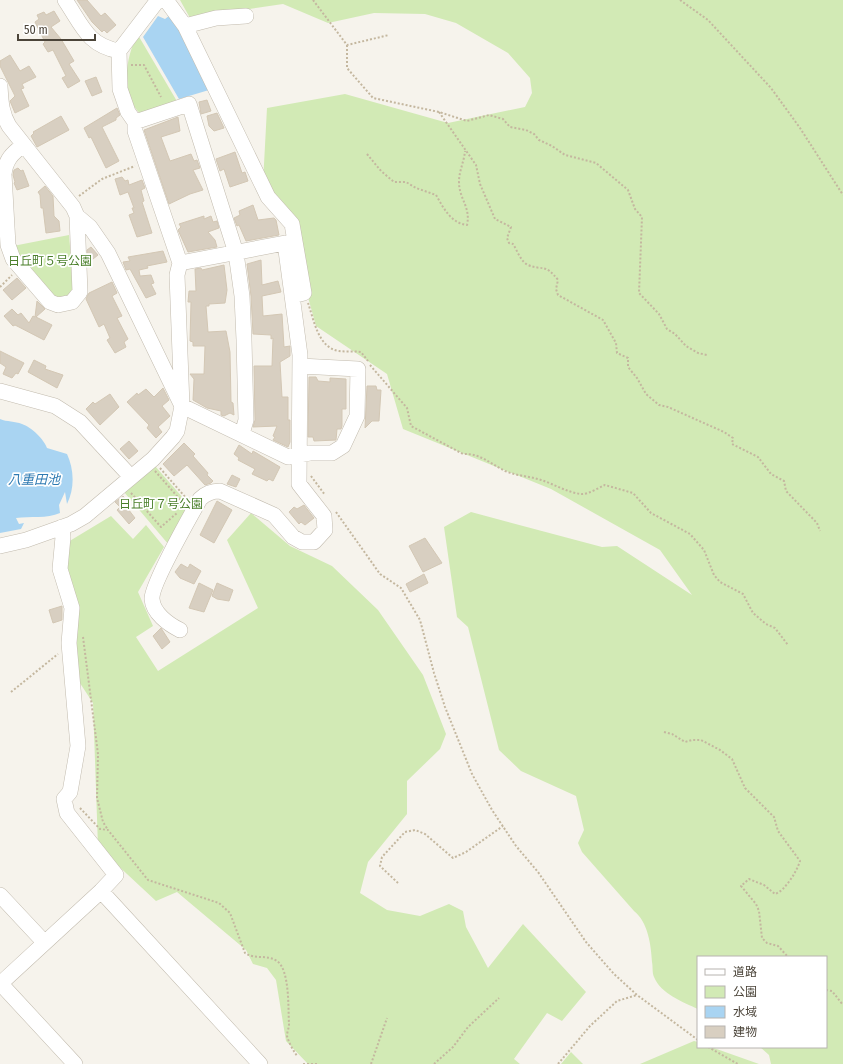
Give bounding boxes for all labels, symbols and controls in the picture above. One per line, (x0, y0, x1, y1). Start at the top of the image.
scale bar (18, 16, 95, 42)
text: 50 m (24, 23, 48, 37)
park label: 日丘町５号公園 (8, 254, 92, 268)
water label: 八重田池 (8, 472, 62, 487)
park label: 日丘町７号公園 (119, 497, 203, 511)
legend (697, 956, 827, 1048)
text: 道路 (733, 965, 757, 979)
text: 公園 (733, 985, 757, 999)
text: 水域 (733, 1005, 757, 1019)
text: 建物 (733, 1025, 757, 1039)

